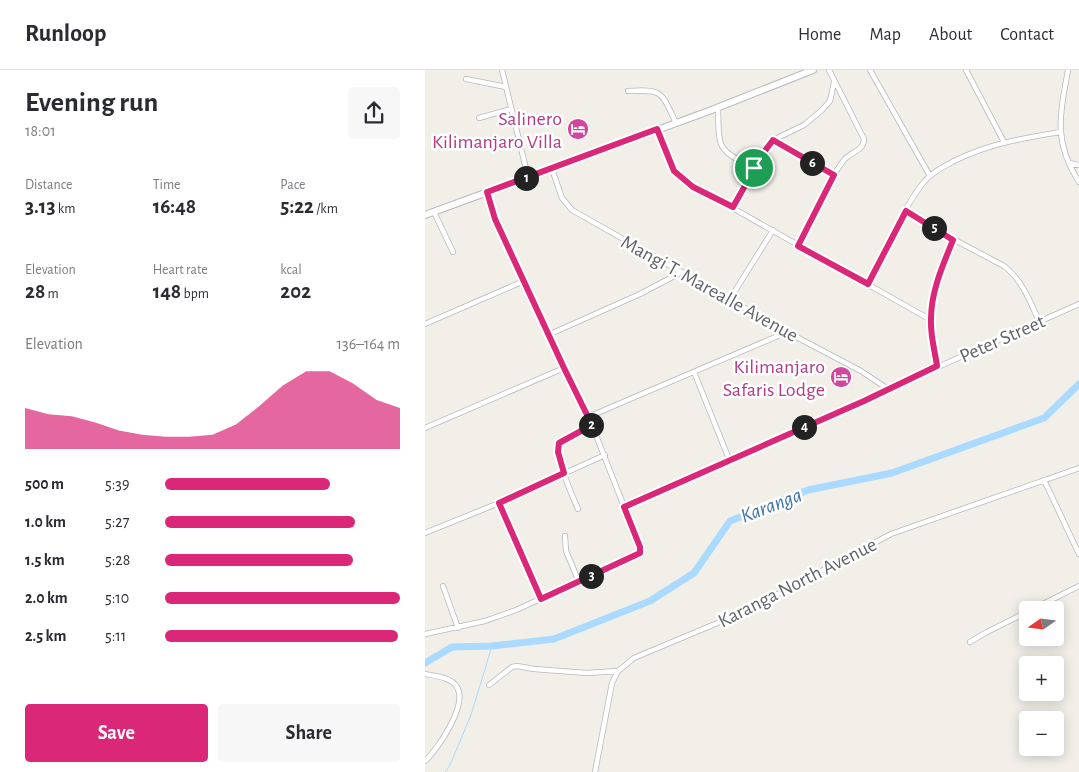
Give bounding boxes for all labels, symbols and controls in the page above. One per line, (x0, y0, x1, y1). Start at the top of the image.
text: Runloop (25, 22, 106, 46)
text: Home (798, 26, 841, 44)
text: Map (869, 26, 901, 44)
text: About (929, 26, 972, 44)
text: Contact (1000, 26, 1054, 44)
button: share (348, 87, 400, 139)
text: Evening run (25, 89, 158, 117)
place label: Salinero Kilimanjaro Villa (432, 109, 562, 152)
hotel icon: Salinero Kilimanjaro Villa (566, 117, 590, 141)
text: 18:01 (25, 123, 56, 139)
pin (733, 147, 775, 189)
pin: 6 (799, 150, 825, 176)
icon: arrive (740, 154, 768, 182)
text: 6 (809, 156, 816, 170)
pin: 1 (513, 166, 539, 190)
text: 1 (524, 171, 529, 185)
text: Distance (25, 178, 72, 192)
text: Time (153, 178, 181, 192)
text: Pace (280, 178, 306, 192)
text: 3.13 (25, 196, 55, 217)
text: 16:48 (153, 196, 196, 217)
text: 5:22 (280, 196, 314, 217)
text: km (55, 202, 75, 216)
text: /km (314, 202, 338, 216)
pin: 5 (921, 216, 947, 240)
text: 5 (931, 221, 938, 235)
street label: Mangi T. Marealle Avenue (618, 232, 801, 346)
text: Elevation (25, 263, 76, 277)
text: Heart rate (153, 263, 208, 277)
text: kcal (280, 263, 302, 277)
text: 28 (25, 281, 45, 302)
text: 148 (153, 281, 181, 302)
text: 202 (280, 281, 311, 302)
text: m (45, 287, 59, 301)
text: bpm (181, 287, 209, 301)
street label: Peter Street (957, 311, 1049, 367)
text: Elevation (25, 336, 83, 352)
text: 136–164 m (337, 336, 400, 352)
place label: Kilimanjaro Safaris Lodge (723, 357, 825, 400)
hotel icon: Kilimanjaro Safaris Lodge (829, 365, 853, 389)
pin: 2 (579, 412, 603, 438)
pin: 4 (791, 414, 817, 440)
text: 2 (588, 418, 595, 432)
text: 4 (801, 420, 808, 434)
text: 500 m (25, 476, 64, 492)
text: 5:39 (105, 476, 129, 492)
water label: Karanga (738, 484, 805, 527)
text: 1.0 km (25, 514, 66, 530)
text: 5:27 (105, 514, 129, 530)
street label: Karanga North Avenue (715, 534, 880, 632)
text: 1.5 km (25, 552, 65, 568)
text: 5:28 (105, 552, 130, 568)
pin: 3 (579, 564, 603, 588)
text: 3 (588, 569, 595, 583)
text: 2.0 km (25, 590, 68, 606)
text: 5:10 (105, 590, 129, 606)
north arrow (1019, 601, 1064, 646)
map controls (1019, 601, 1064, 756)
text: 2.5 km (25, 628, 66, 644)
text: 5:11 (105, 628, 126, 644)
button: + (1019, 656, 1064, 701)
button: Save (25, 704, 208, 762)
button: Share (218, 704, 400, 762)
button: − (1019, 711, 1064, 756)

